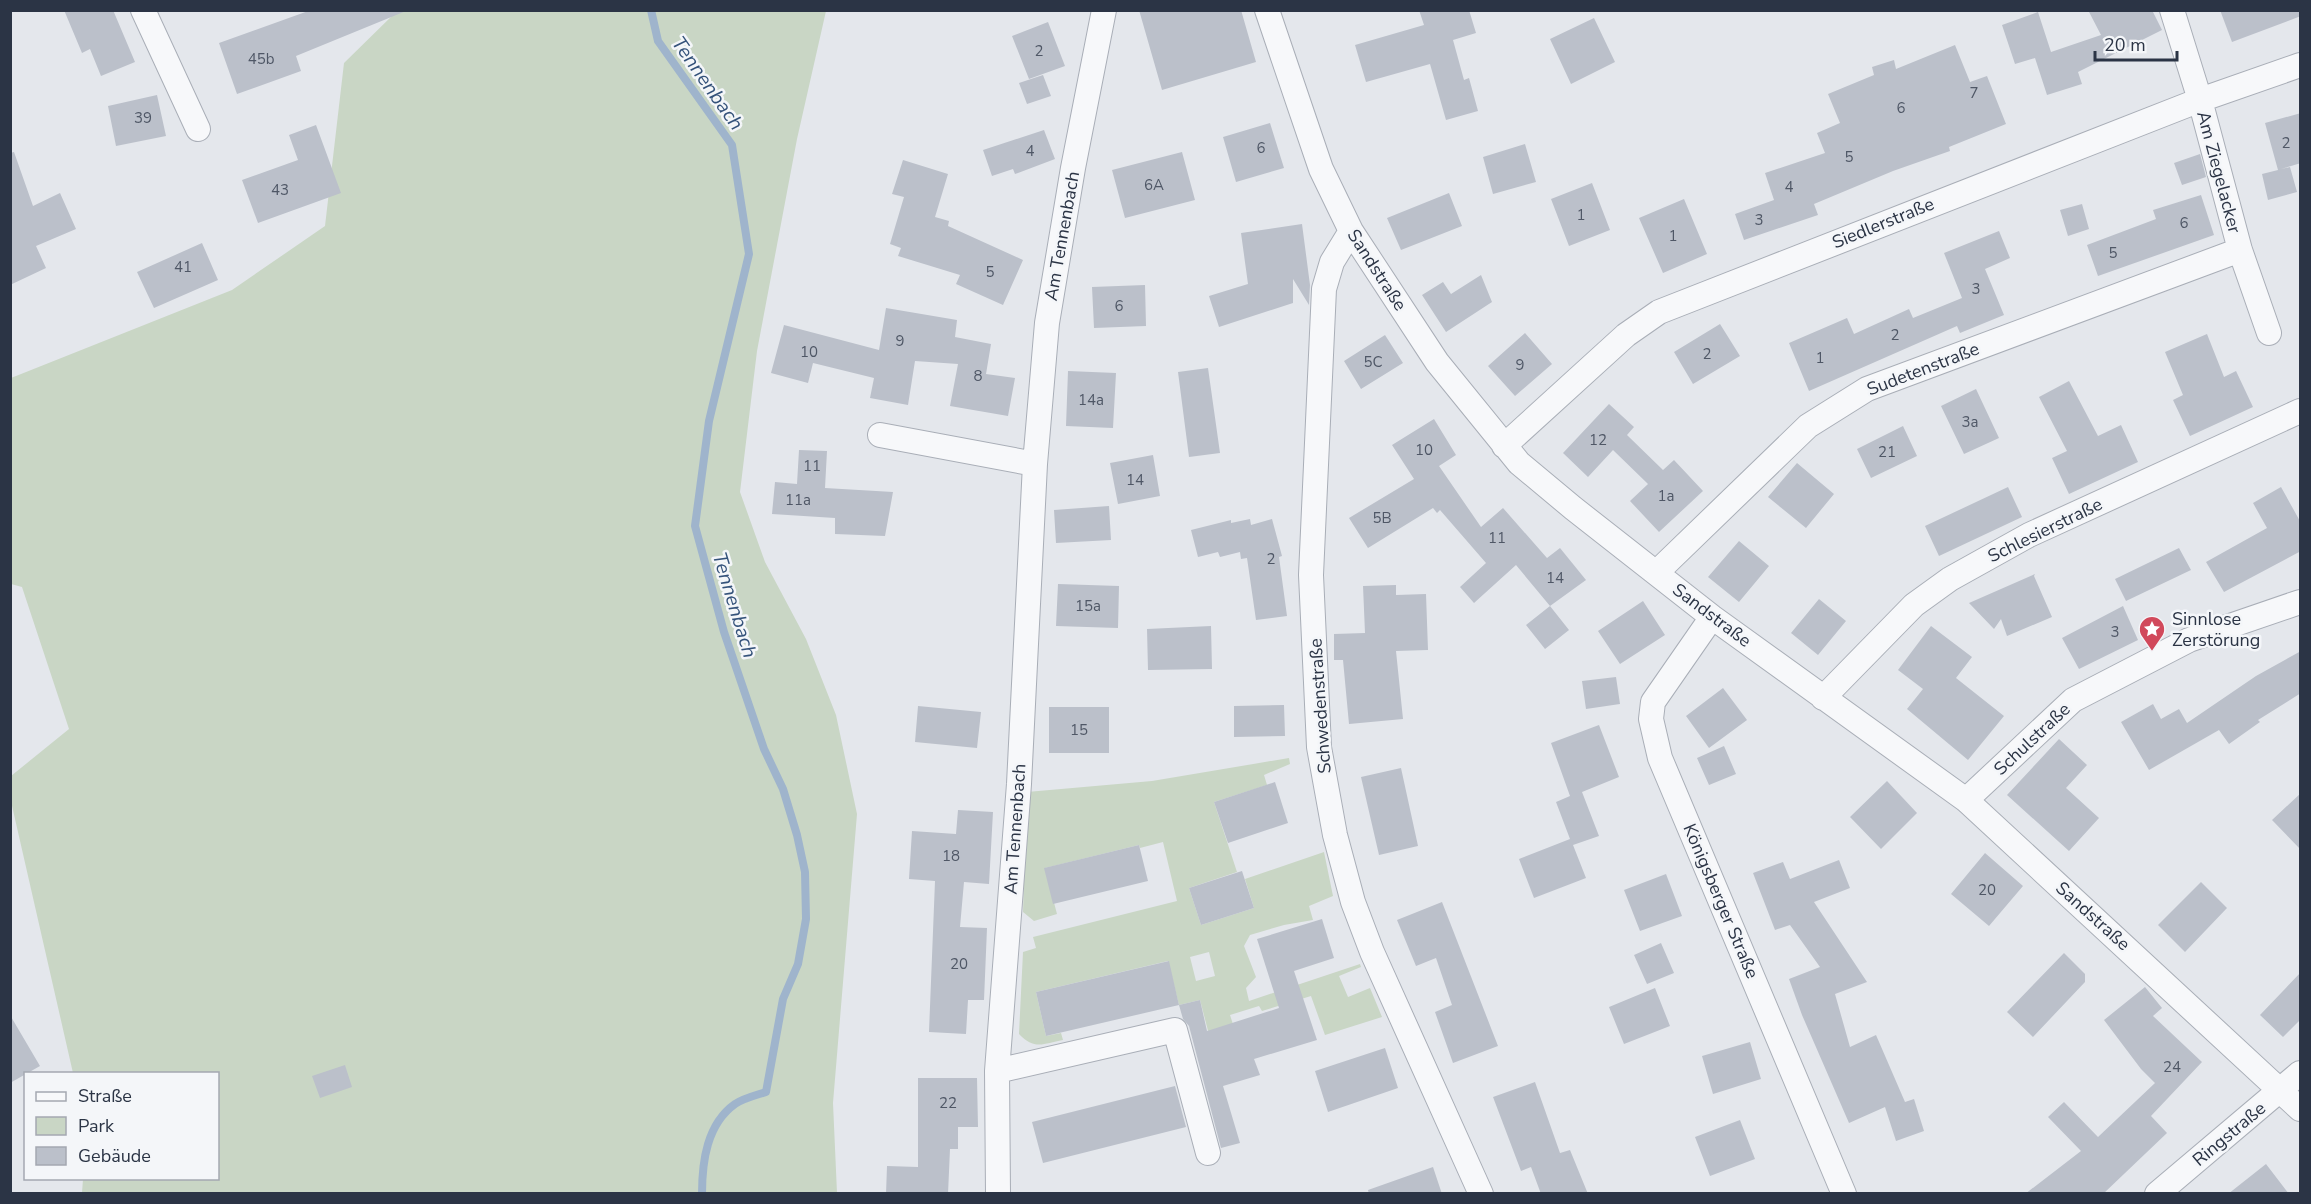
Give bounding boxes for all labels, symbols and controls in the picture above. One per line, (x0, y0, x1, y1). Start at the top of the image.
scale bar (2095, 24, 2178, 62)
water label: Tennenbach (665, 31, 750, 136)
text: 20 m (2104, 33, 2146, 57)
house number: 2 (1034, 41, 1044, 61)
house number: 45b (248, 49, 275, 69)
house number: 7 (1969, 83, 1979, 103)
house number: 6 (1896, 98, 1906, 118)
house number: 39 (134, 108, 152, 128)
street label: Am Ziegelacker (2191, 108, 2247, 236)
house number: 2 (2281, 133, 2291, 153)
house number: 6 (1256, 138, 1266, 158)
house number: 4 (1025, 141, 1035, 161)
house number: 5 (1844, 147, 1854, 167)
street label: Am Tennenbach (1039, 169, 1085, 303)
house number: 6A (1144, 175, 1164, 195)
house number: 4 (1784, 177, 1794, 197)
house number: 43 (271, 180, 289, 200)
street label: Siedlerstraße (1828, 192, 1938, 254)
house number: 1 (1576, 205, 1586, 225)
house number: 3 (1754, 210, 1764, 230)
house number: 6 (2179, 213, 2189, 233)
street label: Sandstraße (1342, 225, 1412, 315)
house number: 1 (1668, 226, 1678, 246)
house number: 5 (2108, 243, 2118, 263)
house number: 41 (174, 257, 192, 277)
house number: 5 (985, 262, 995, 282)
house number: 3 (1971, 279, 1981, 299)
house number: 6 (1114, 296, 1124, 316)
house number: 2 (1890, 325, 1900, 345)
house number: 9 (895, 331, 905, 351)
street label: Sudetenstraße (1863, 337, 1983, 401)
house number: 10 (800, 342, 818, 362)
house number: 2 (1702, 344, 1712, 364)
house number: 1 (1815, 348, 1825, 368)
house number: 5C (1363, 352, 1383, 372)
house number: 9 (1515, 355, 1525, 375)
house number: 8 (973, 366, 983, 386)
house number: 14a (1078, 390, 1104, 410)
house number: 3a (1962, 412, 1978, 432)
house number: 12 (1589, 430, 1607, 450)
house number: 10 (1415, 440, 1433, 460)
house number: 21 (1878, 442, 1896, 462)
house number: 11 (803, 456, 821, 476)
house number: 14 (1126, 470, 1144, 490)
house number: 1a (1658, 486, 1674, 506)
house number: 11a (785, 490, 811, 510)
street label: Schlesierstraße (1984, 492, 2106, 568)
house number: 5B (1372, 508, 1392, 528)
house number: 11 (1488, 528, 1506, 548)
water label: Tennenbach (706, 549, 763, 661)
house number: 2 (1266, 549, 1276, 569)
house number: 14 (1546, 568, 1564, 588)
street label: Sandstraße (1668, 578, 1756, 652)
house number: 15a (1075, 596, 1101, 616)
place label: Sinnlose Zerstörung (2172, 607, 2260, 652)
place icon: Sinnlose Zerstörung (2137, 614, 2167, 652)
house number: 3 (2110, 622, 2120, 642)
street label: Schwedenstraße (1303, 637, 1337, 775)
street label: Schulstraße (1989, 697, 2075, 781)
house number: 15 (1070, 720, 1088, 740)
street label: Am Tennenbach (998, 763, 1032, 895)
street label: Königsberger Straße (1677, 820, 1765, 982)
house number: 18 (942, 846, 960, 866)
street label: Sandstraße (2051, 876, 2135, 956)
house number: 20 (1978, 880, 1996, 900)
house number: 20 (950, 954, 968, 974)
house number: 24 (2163, 1057, 2181, 1077)
legend (24, 1072, 219, 1180)
text: Straße (78, 1084, 132, 1108)
house number: 22 (939, 1093, 957, 1113)
street label: Ringstraße (2187, 1096, 2271, 1172)
text: Park (78, 1114, 115, 1138)
text: Gebäude (78, 1144, 151, 1168)

